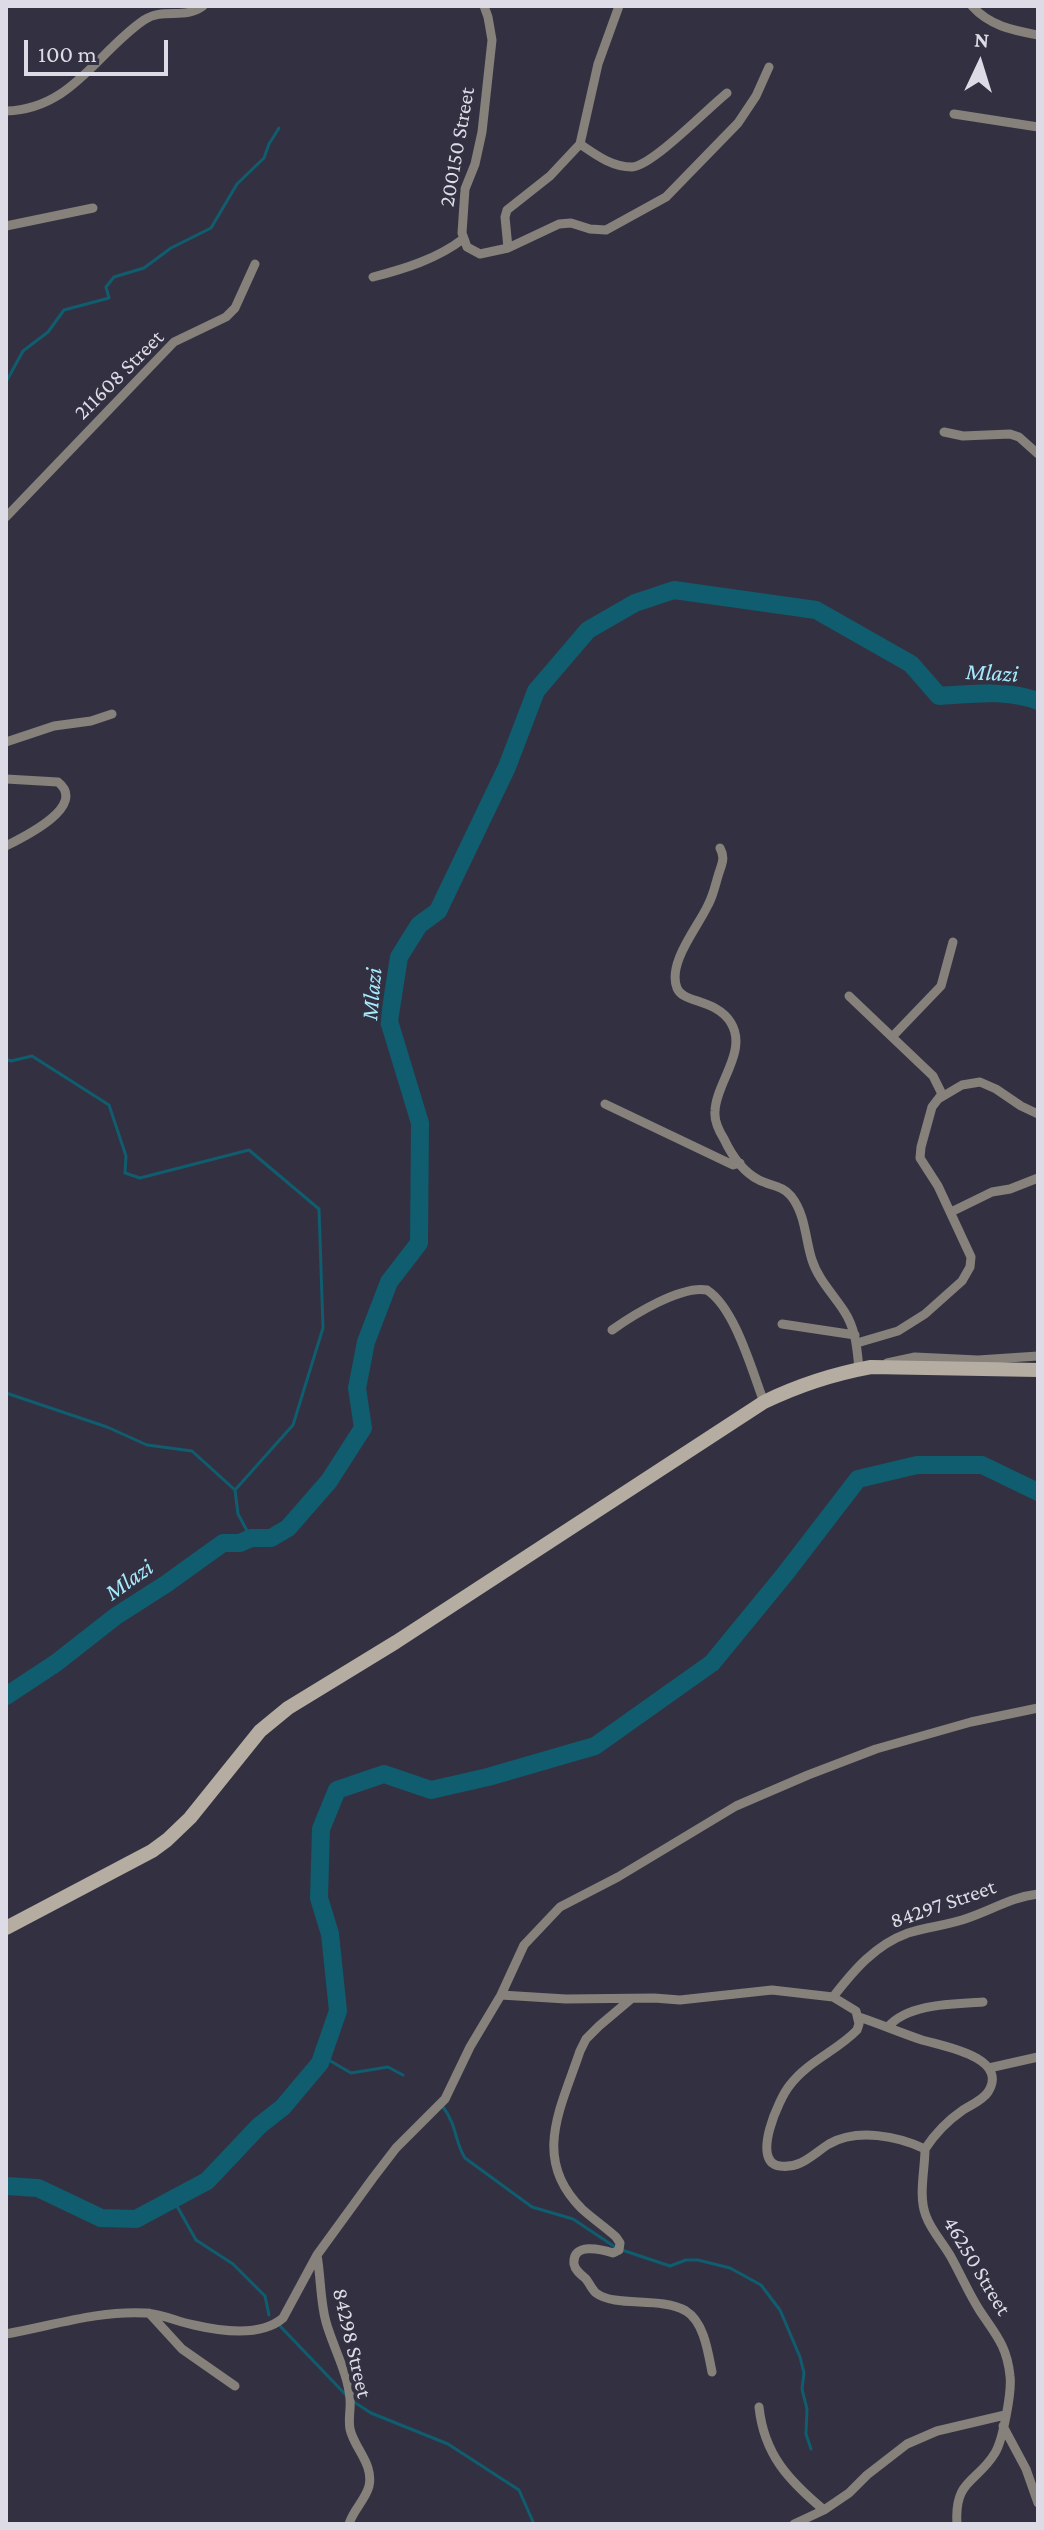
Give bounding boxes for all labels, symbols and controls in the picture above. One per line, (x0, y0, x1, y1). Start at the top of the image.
scale bar (28, 24, 172, 74)
north arrow (940, 24, 1020, 104)
text: N (973, 27, 990, 53)
text: 100 m (38, 40, 97, 67)
street label: 200150 Street (433, 85, 481, 209)
street label: 211608 Street (69, 325, 169, 425)
water label: Mlazi (965, 657, 1019, 689)
water label: Mlazi (355, 966, 389, 1022)
water label: Mlazi (99, 1553, 159, 1607)
street label: 84297 Street (887, 1874, 999, 1934)
street label: 46250 Street (937, 2212, 1017, 2320)
street label: 84298 Street (327, 2285, 377, 2401)

